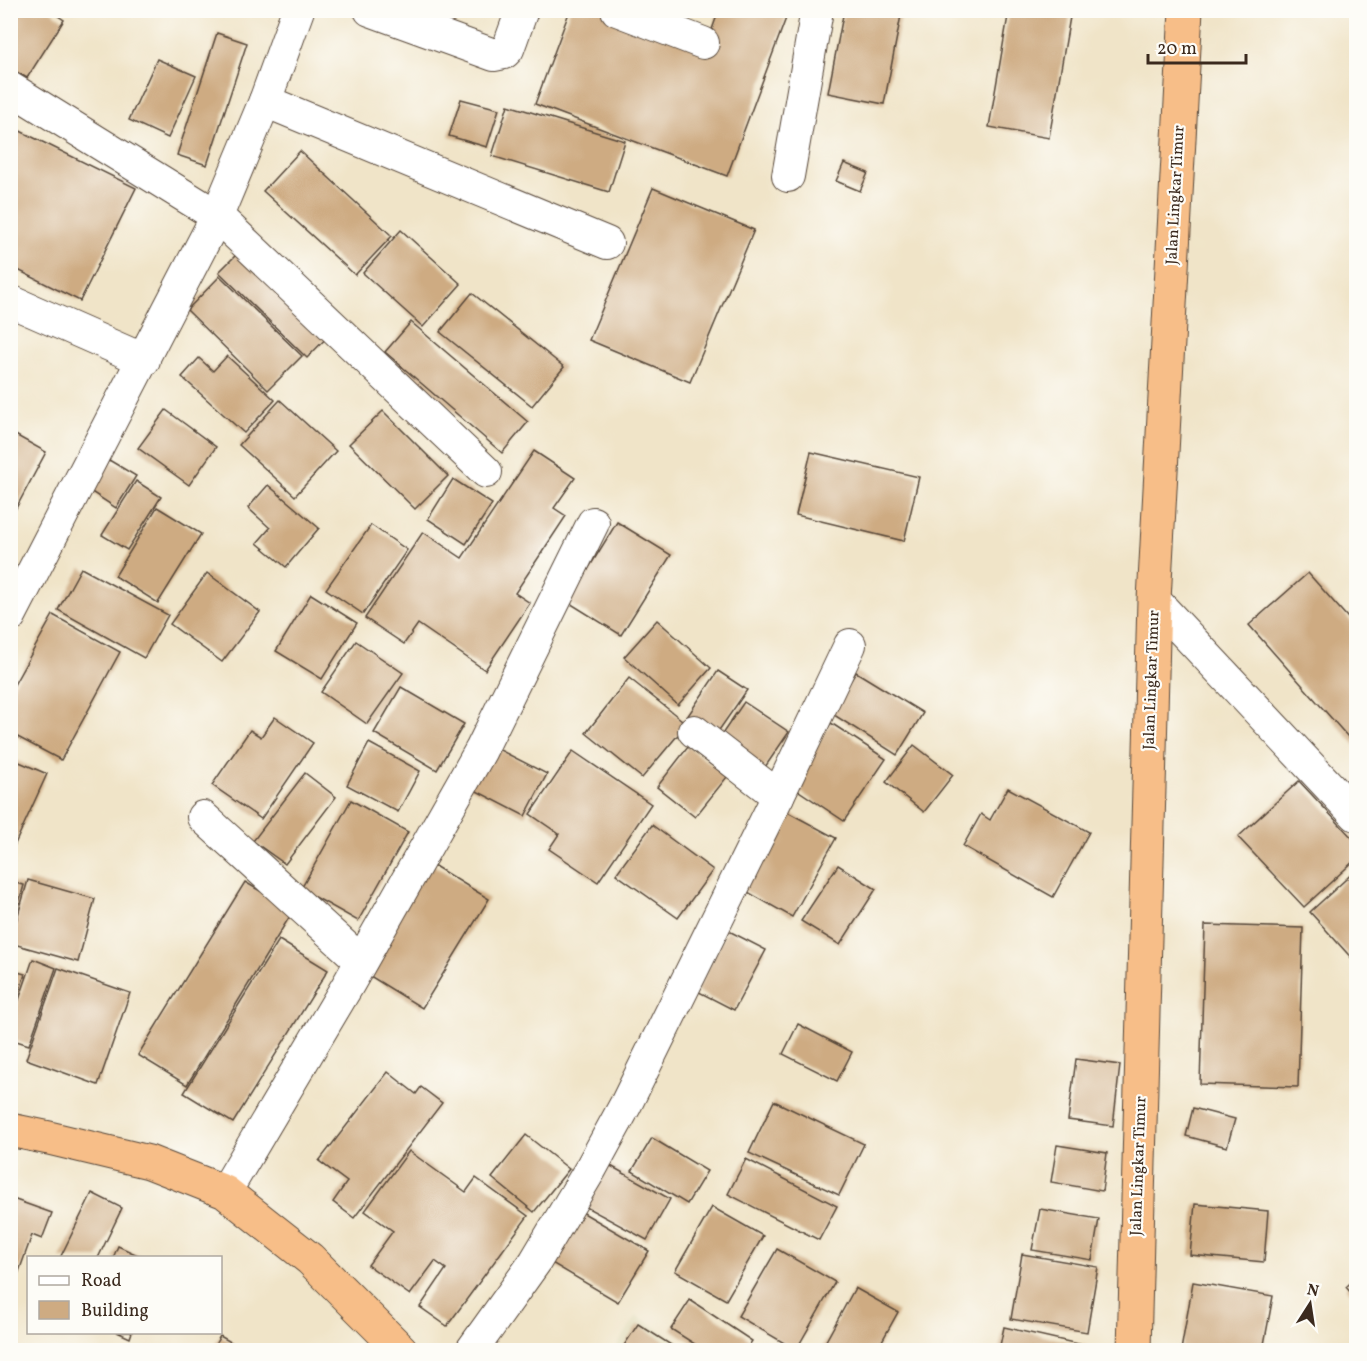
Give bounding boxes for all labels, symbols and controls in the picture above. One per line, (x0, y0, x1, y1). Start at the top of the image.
scale bar (1148, 27, 1246, 65)
text: 20 m (1157, 37, 1197, 62)
street label: Jalan Lingkar Timur (1161, 124, 1191, 265)
street label: Jalan Lingkar Timur (1139, 610, 1165, 750)
street label: Jalan Lingkar Timur (1126, 1096, 1152, 1236)
legend (27, 1256, 222, 1334)
text: Road (81, 1269, 122, 1294)
north arrow (1280, 1274, 1340, 1334)
text: N (1305, 1279, 1321, 1303)
text: Building (81, 1299, 149, 1324)

